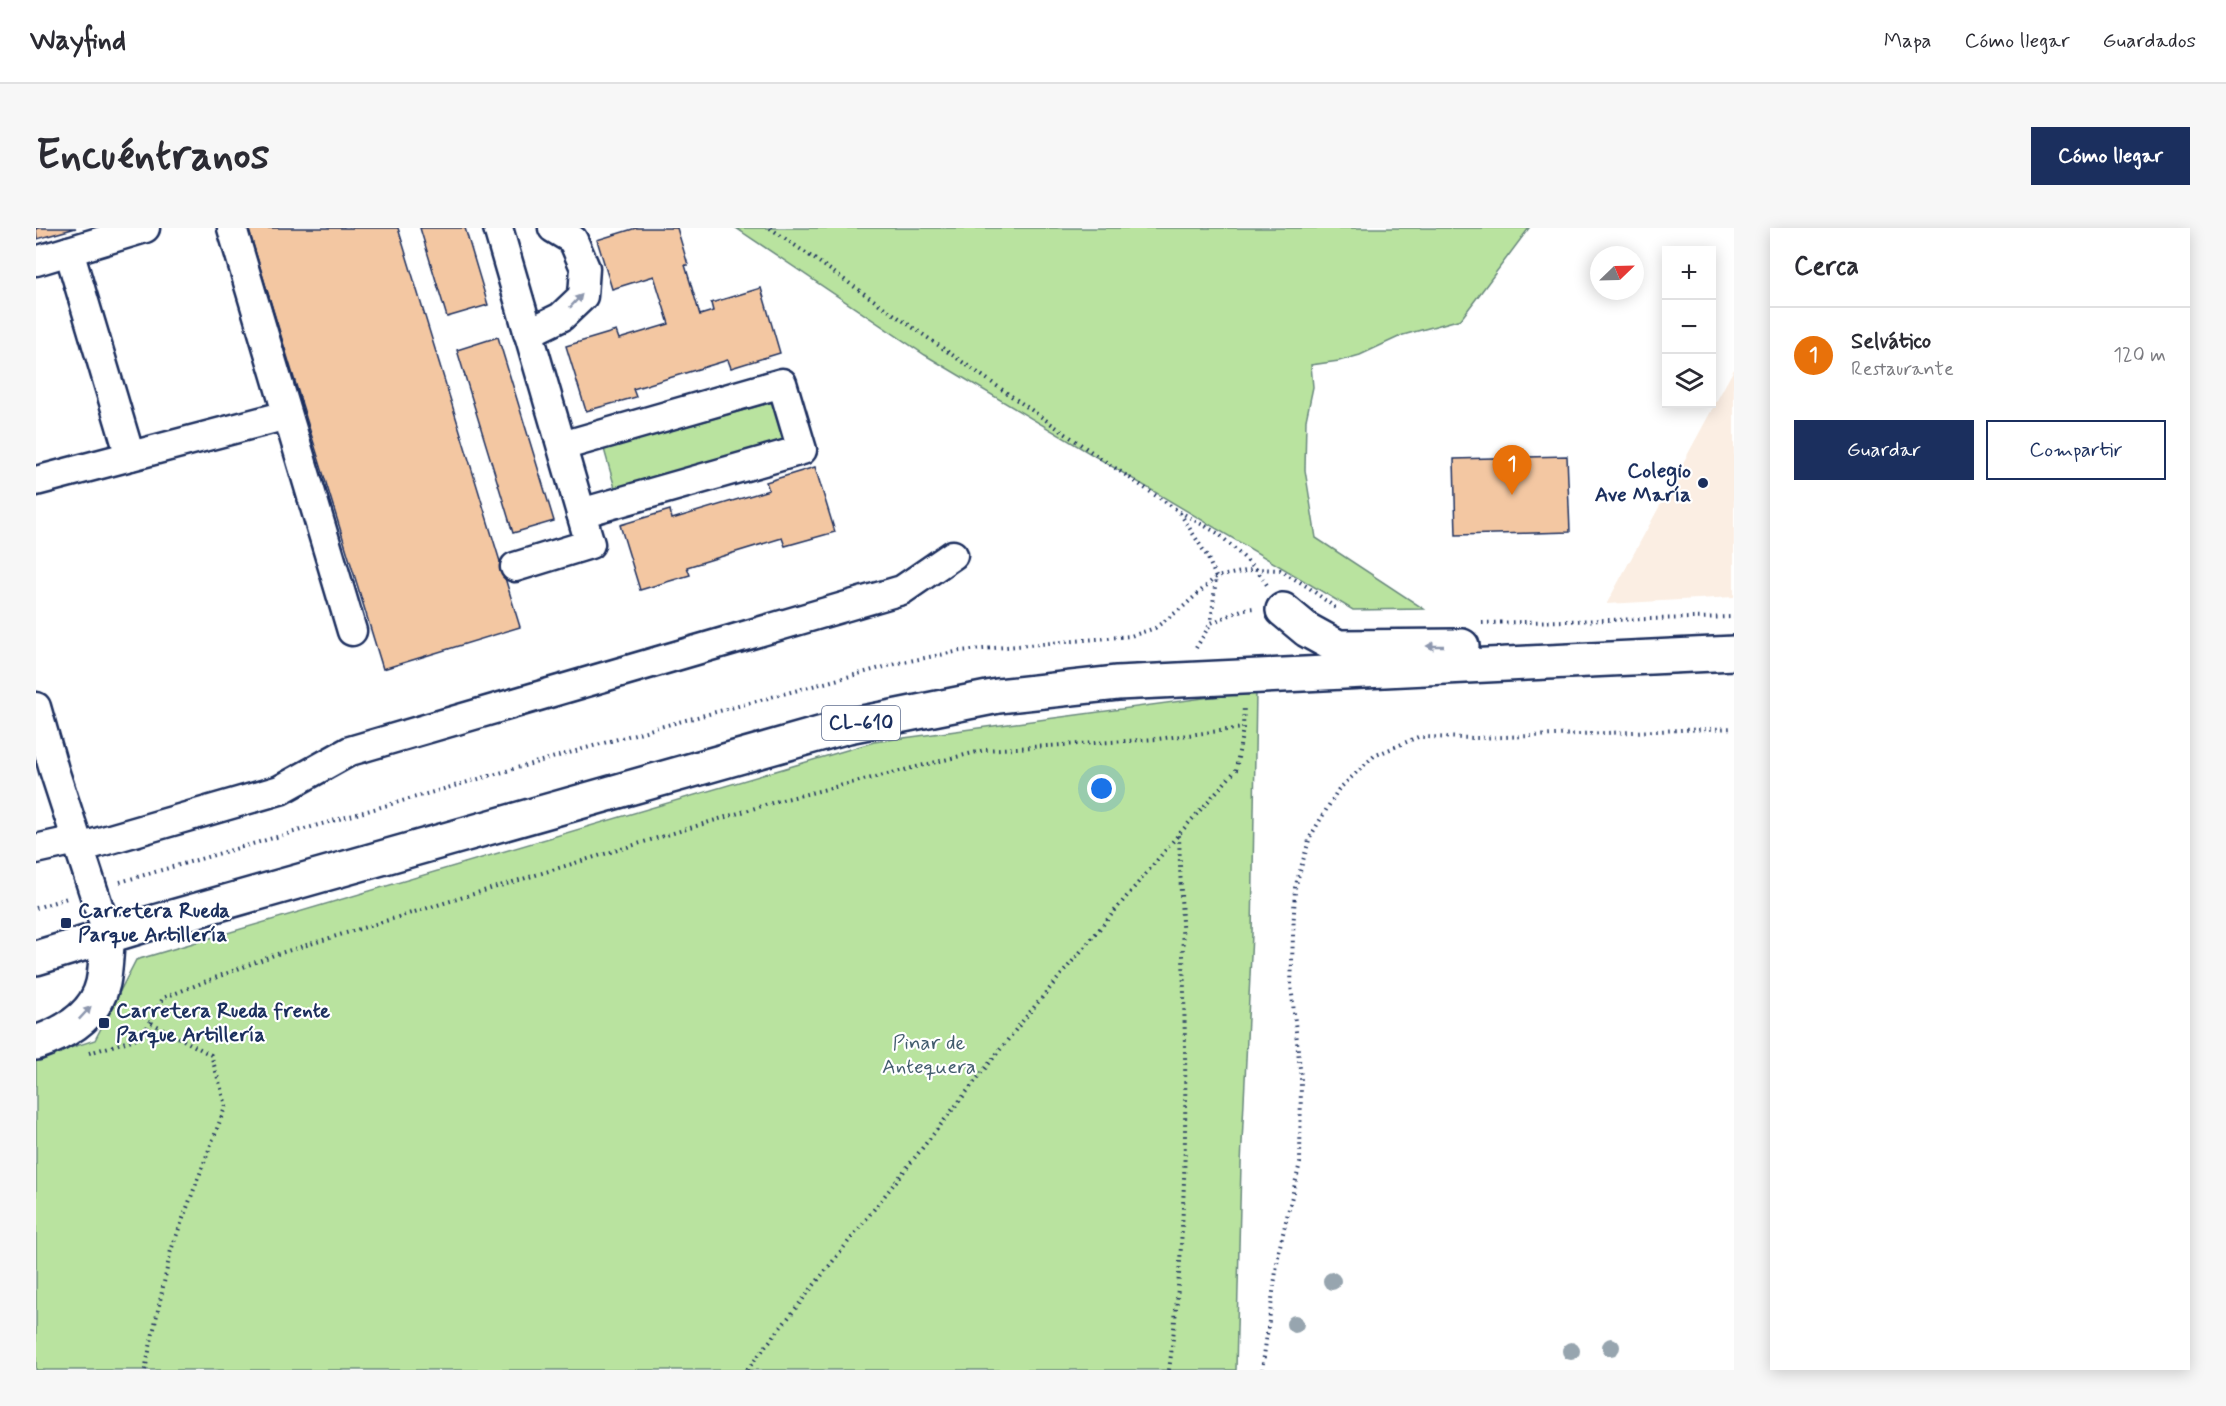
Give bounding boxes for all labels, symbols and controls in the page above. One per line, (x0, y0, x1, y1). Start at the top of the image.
text: Wayfind (30, 23, 126, 60)
text: Mapa (1884, 27, 1932, 55)
text: Cómo llegar (1965, 27, 2070, 55)
text: Guardados (2103, 27, 2196, 55)
button: Cómo llegar (2031, 127, 2190, 185)
text: Encuéntranos (36, 129, 269, 184)
north arrow (1590, 246, 1644, 300)
map controls (1662, 246, 1716, 408)
button: + (1662, 246, 1716, 300)
text: Cerca (1794, 250, 1859, 284)
one-way arrow (569, 294, 583, 309)
button: − (1662, 300, 1716, 354)
text: Selvático (1851, 328, 1931, 356)
text: 1 (1809, 342, 1818, 369)
text: 120 m (2113, 342, 2166, 369)
button: layers (1662, 354, 1716, 408)
text: Restaurante (1851, 356, 1954, 383)
button: Guardar (1794, 420, 1974, 480)
button: Compartir (1986, 420, 2166, 480)
pin: 1 (1492, 446, 1532, 495)
place label: Colegio Ave María (1595, 457, 1691, 509)
marker: Colegio Ave María (1696, 476, 1710, 490)
one-way arrow (1426, 641, 1445, 651)
road number: CL-610 (822, 706, 900, 740)
your location (1087, 774, 1116, 803)
place label: Carretera Rueda Parque Artillería (78, 897, 230, 949)
marker: Carretera Rueda Parque Artillería (59, 916, 73, 930)
place label: Carretera Rueda frente Parque Artillería (116, 997, 330, 1049)
one-way arrow (78, 1006, 92, 1021)
marker: Carretera Rueda frente Parque Artillería (97, 1016, 111, 1030)
park label: Pinar de Antequera (882, 1029, 976, 1081)

